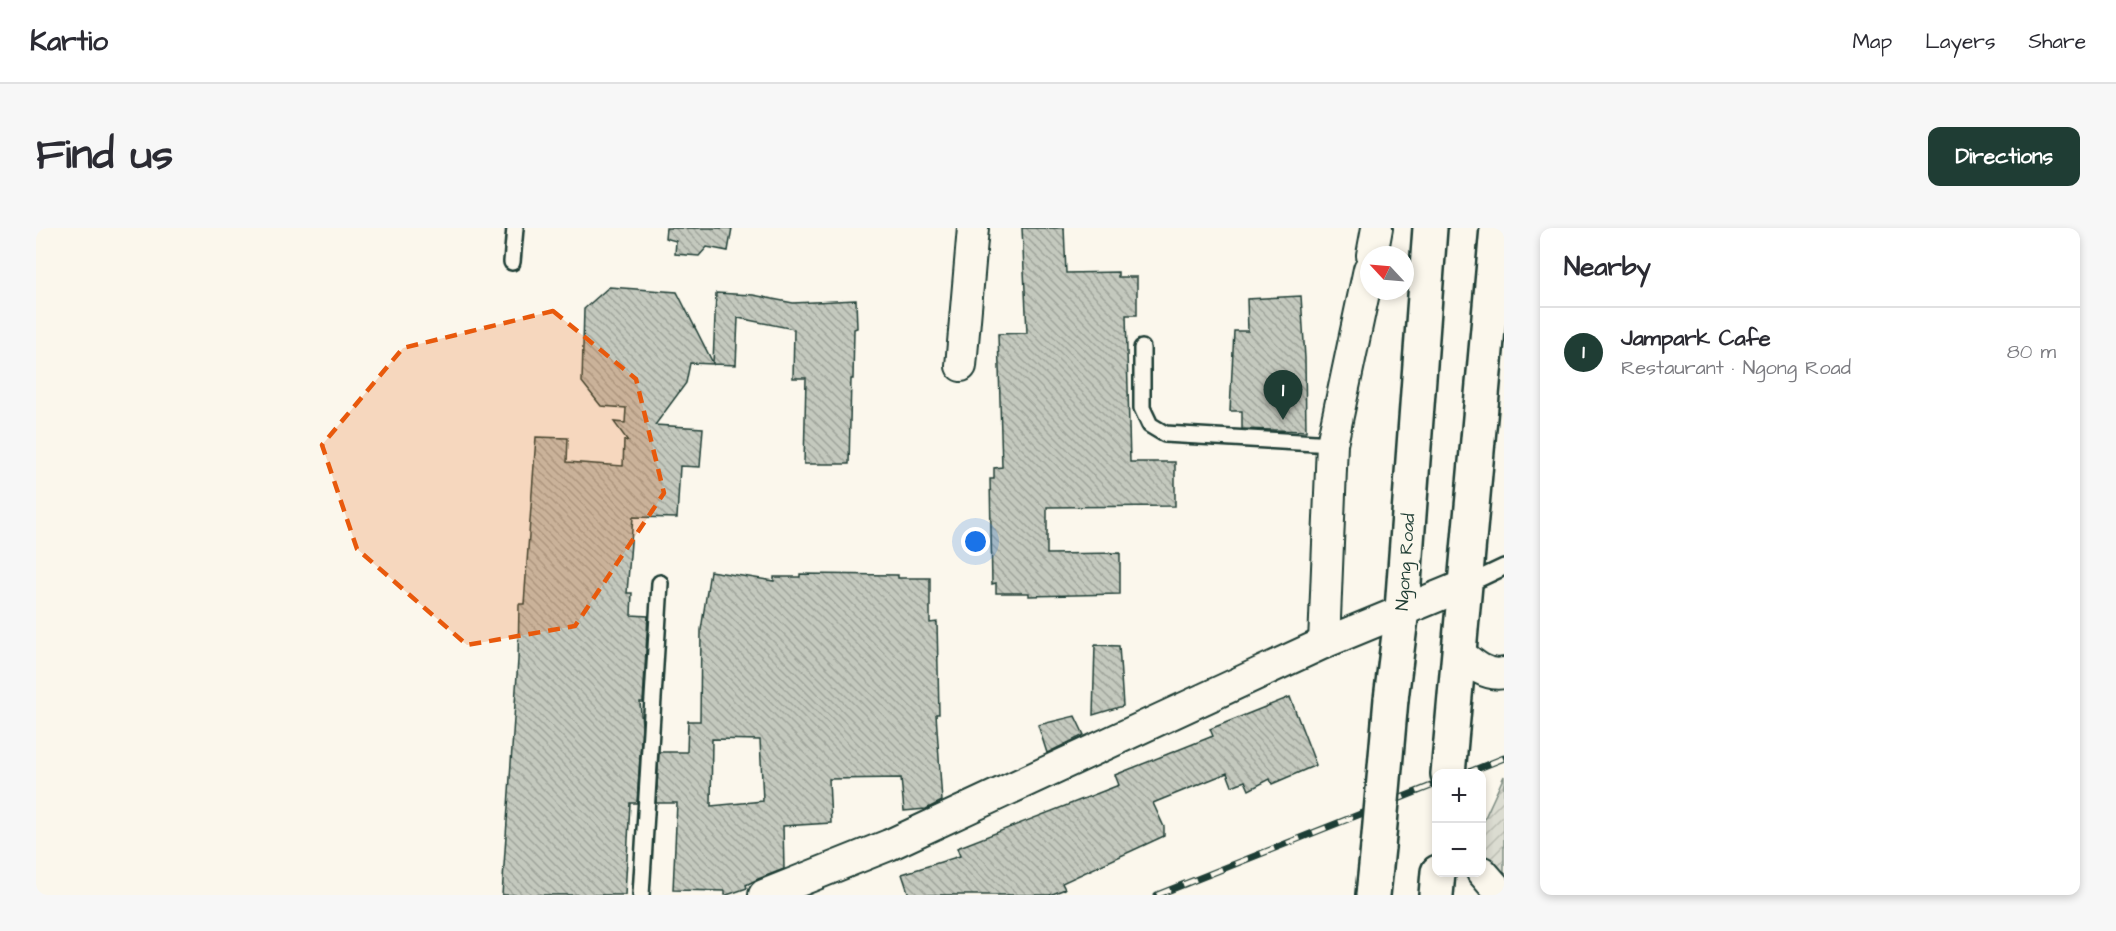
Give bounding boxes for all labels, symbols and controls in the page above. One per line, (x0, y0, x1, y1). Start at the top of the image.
text: Kartio (30, 22, 108, 61)
text: Map (1852, 27, 1892, 56)
text: Layers (1925, 27, 1995, 56)
text: Share (2028, 27, 2086, 56)
text: Find us (36, 127, 173, 185)
button: Directions (1928, 127, 2080, 186)
north arrow (1360, 246, 1414, 300)
text: Nearby (1564, 249, 1651, 285)
text: Jampark Cafe (1621, 323, 1771, 354)
text: 1 (1582, 338, 1585, 366)
text: 80 m (2007, 338, 2056, 366)
text: Restaurant · Ngong Road (1621, 354, 1851, 382)
pin: 1 (1264, 370, 1302, 420)
street label: Ngong Road (1390, 513, 1422, 612)
your location (961, 527, 990, 556)
map controls (1432, 769, 1486, 877)
button: + (1432, 769, 1486, 823)
button: − (1432, 823, 1486, 877)

